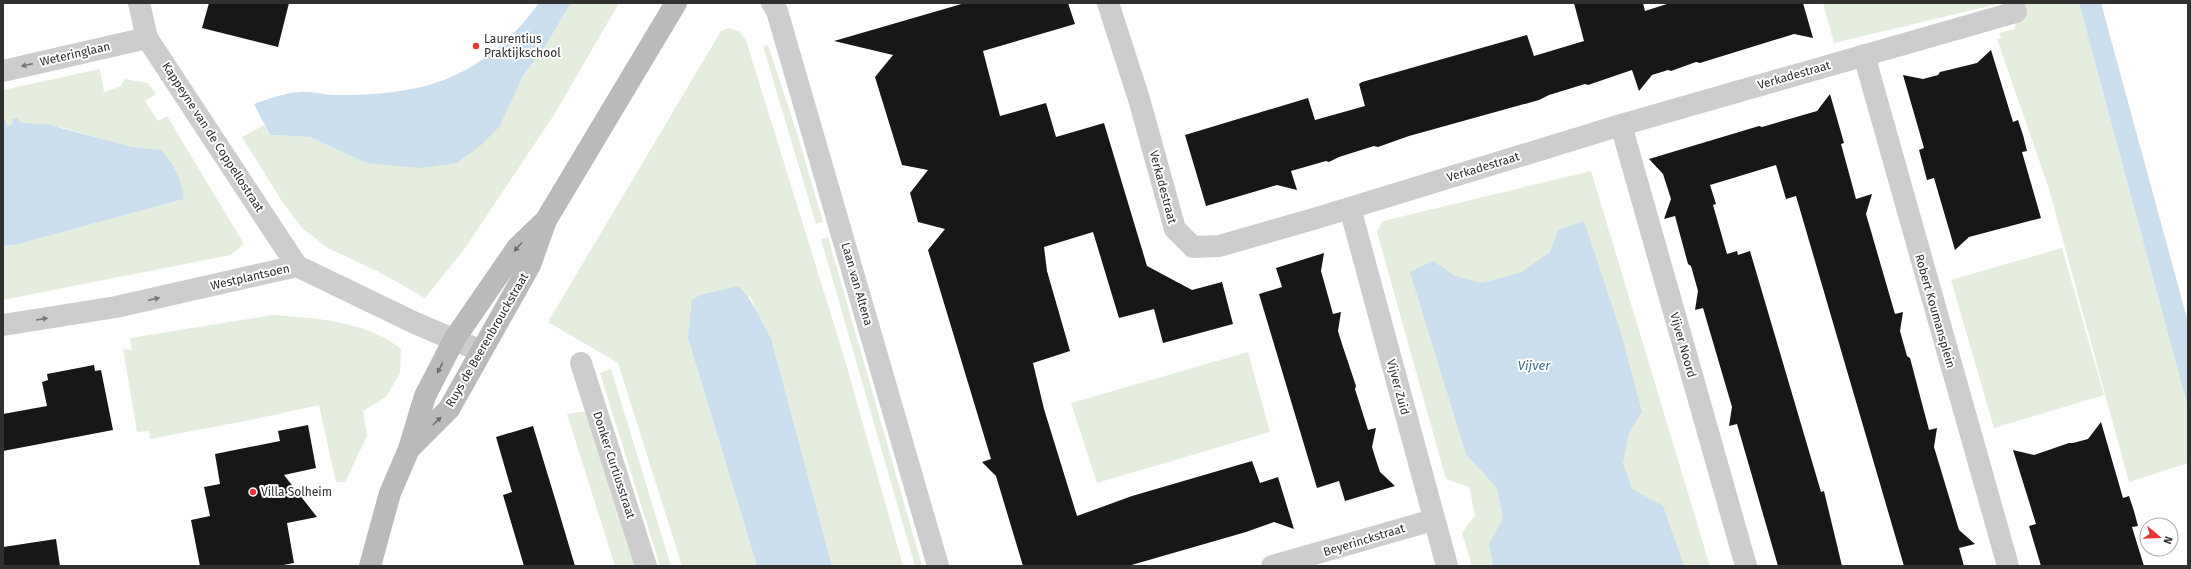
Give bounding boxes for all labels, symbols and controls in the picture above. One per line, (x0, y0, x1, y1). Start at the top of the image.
place label: Laurentius Praktijkschool (484, 32, 561, 60)
street label: Weteringlaan (38, 39, 112, 69)
marker: Laurentius Praktijkschool (471, 41, 481, 51)
street label: Verkadestraat (1756, 58, 1833, 92)
street label: Kappeyne van de Coppellostraat (159, 59, 267, 215)
one-way arrow (21, 62, 33, 68)
street label: Verkadestraat (1147, 149, 1180, 226)
street label: Verkadestraat (1445, 149, 1522, 185)
street label: Laan van Altena (838, 241, 876, 327)
one-way arrow (514, 242, 523, 253)
street label: Robert Koumansplein (1912, 252, 1958, 370)
street label: Westplantsoen (209, 261, 291, 293)
street label: Ruys de Beerenbrouckstraat (443, 270, 532, 410)
one-way arrow (147, 295, 160, 301)
street label: Vijver Noord (1667, 311, 1699, 379)
one-way arrow (35, 316, 48, 322)
street label: Vijver Zuid (1384, 358, 1412, 416)
water label: Vijver (1518, 358, 1551, 373)
one-way arrow (437, 362, 443, 373)
street label: Donker Curtiusstraat (590, 410, 638, 521)
one-way arrow (432, 416, 442, 426)
place label: Villa Solheim (261, 485, 332, 499)
marker: Villa Solheim (248, 487, 258, 497)
north arrow (2139, 517, 2179, 557)
street label: Beyerinckstraat (1322, 521, 1407, 559)
text: N (2161, 535, 2175, 546)

